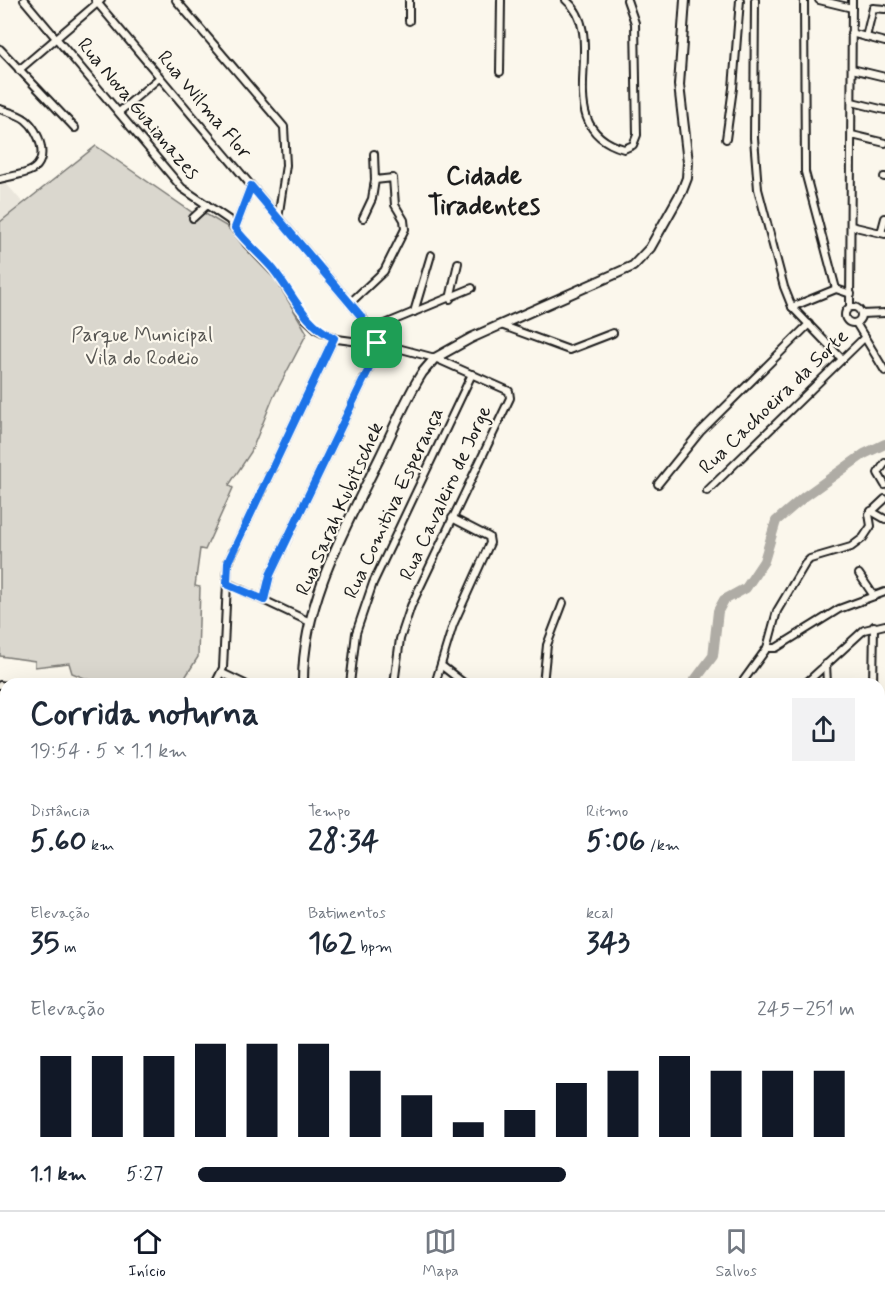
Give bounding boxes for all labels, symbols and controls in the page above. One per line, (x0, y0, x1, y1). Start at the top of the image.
street label: Rua Nova Guaianazes (71, 32, 205, 186)
street label: Rua Wilma Flor (151, 45, 258, 165)
district label: Cidade Tiradentes (428, 160, 540, 224)
pin (351, 317, 402, 368)
park label: Parque Municipal Vila do Rodeio (71, 322, 213, 372)
street label: Rua Cachoeira da Sorte (693, 323, 855, 481)
icon: arrive (360, 326, 393, 359)
street label: Rua Cavaleiro de Jorge (394, 401, 498, 585)
street label: Rua Comitiva Esperança (338, 403, 450, 603)
street label: Rua Sarah Kubitschek (290, 418, 390, 600)
text: Corrida noturna (30, 693, 259, 737)
button: share (792, 698, 855, 761)
text: 19:54 · 5 × 1.1 km (30, 738, 187, 765)
text: Distância (30, 801, 90, 822)
text: Tempo (308, 801, 350, 822)
text: Ritmo (586, 801, 628, 822)
text: 5.60 (30, 822, 87, 861)
text: 28:34 (308, 822, 379, 861)
text: 5:06 (586, 822, 645, 861)
text: km (87, 835, 114, 856)
text: /km (645, 835, 680, 856)
text: Elevação (30, 903, 90, 924)
text: Batimentos (308, 903, 386, 924)
text: kcal (586, 903, 613, 924)
text: 35 (30, 924, 60, 963)
text: 162 (308, 924, 356, 963)
text: 343 (586, 924, 630, 963)
text: m (60, 937, 77, 958)
text: bpm (356, 937, 392, 958)
text: Elevação (30, 996, 105, 1023)
text: 245–251 m (757, 996, 855, 1023)
text: 1.1 km (30, 1161, 87, 1188)
text: 5:27 (126, 1161, 163, 1188)
tab: Início (128, 1225, 166, 1282)
tab: Mapa (422, 1225, 459, 1282)
tab: Salvos (715, 1225, 757, 1282)

